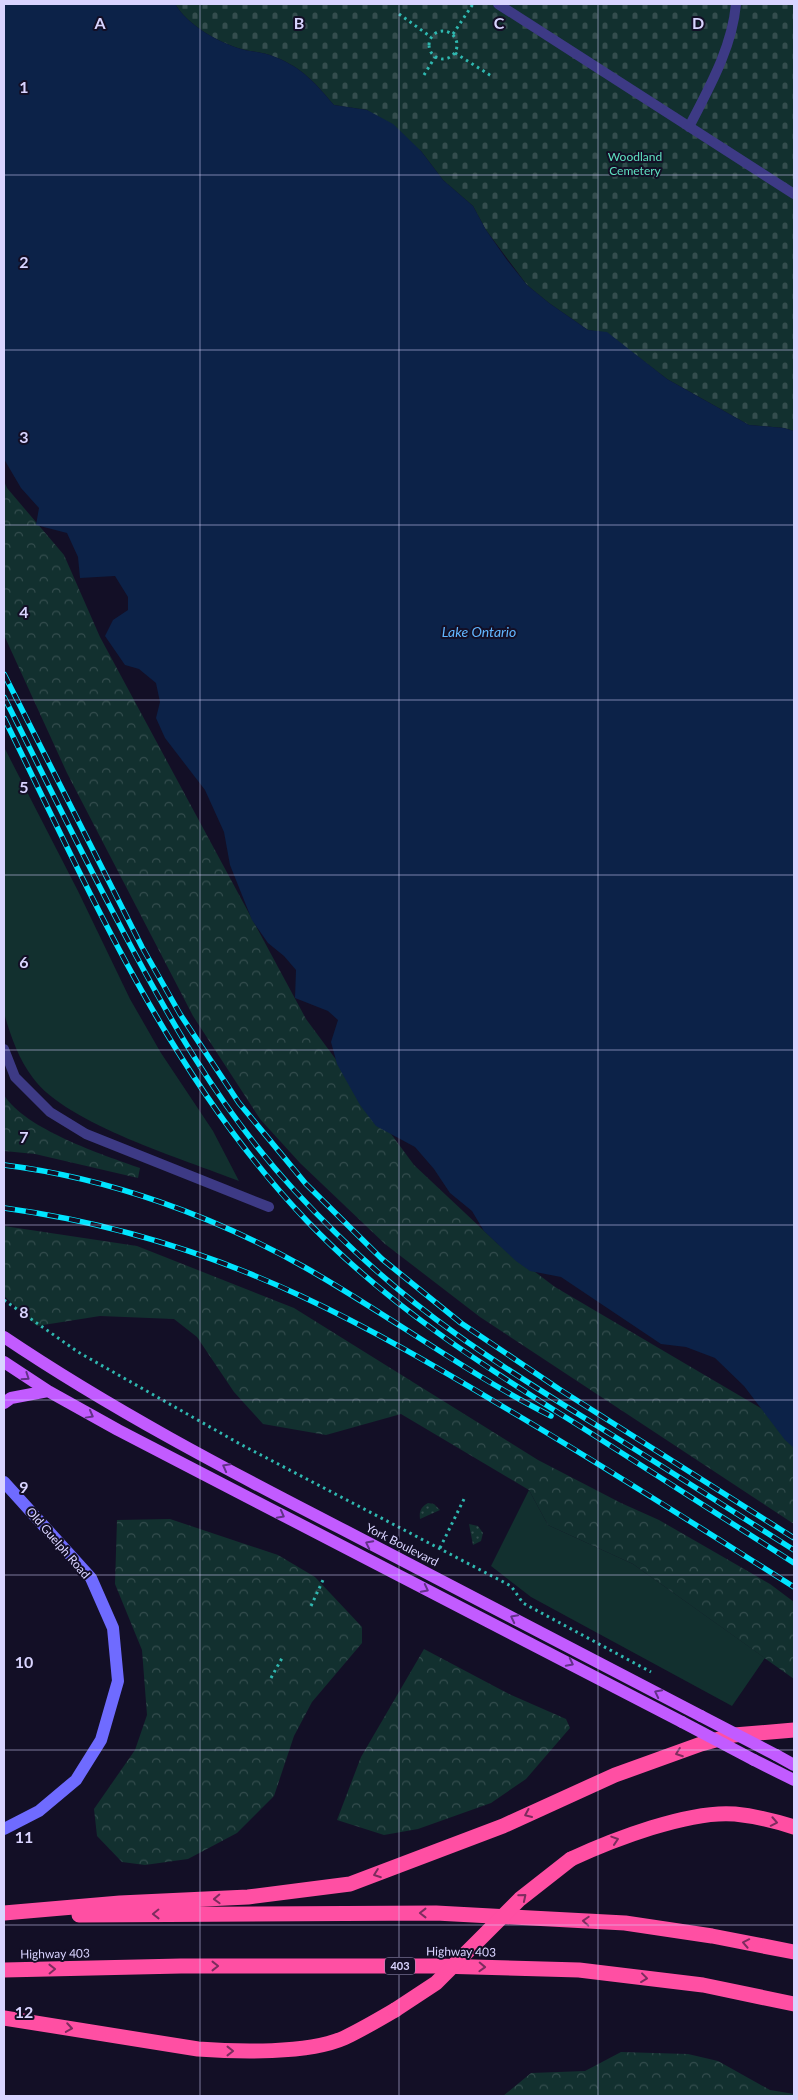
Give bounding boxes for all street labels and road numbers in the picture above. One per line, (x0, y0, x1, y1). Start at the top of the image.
street label: Old Guelph Road (23, 1504, 93, 1581)
street label: York Boulevard (363, 1520, 441, 1569)
street label: Highway 403 (426, 1943, 496, 1960)
street label: Highway 403 (20, 1945, 90, 1962)
road number: 403 (385, 1958, 415, 1974)

